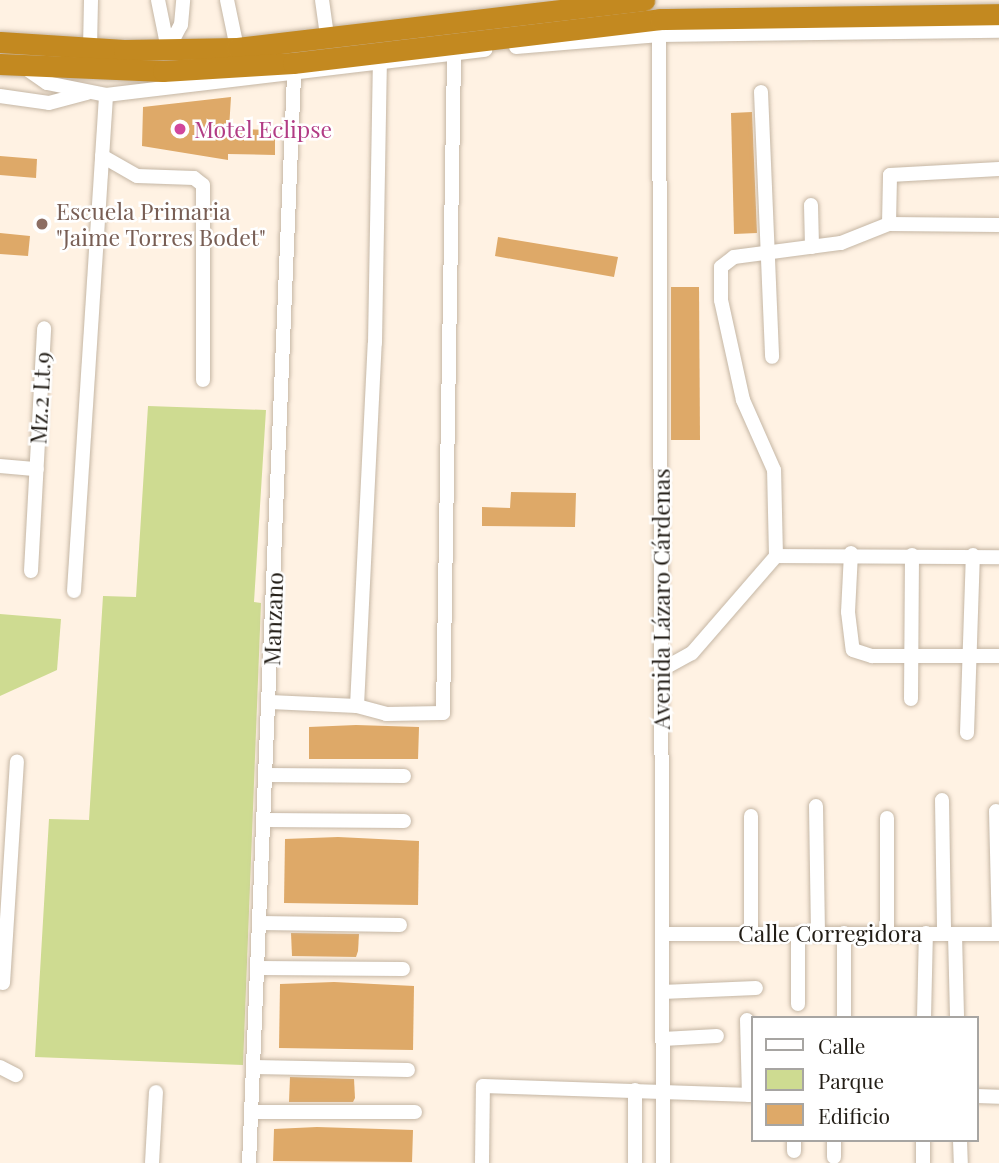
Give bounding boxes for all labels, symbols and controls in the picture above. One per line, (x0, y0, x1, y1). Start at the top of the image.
place label: Motel Eclipse (194, 115, 332, 143)
marker: Motel Eclipse (172, 121, 188, 137)
place label: Escuela Primaria "Jaime Torres Bodet" (56, 197, 266, 251)
marker: Escuela Primaria "Jaime Torres Bodet" (34, 216, 50, 232)
street label: Mz.2 Lt.9 (24, 351, 56, 445)
street label: Avenida Lázaro Cárdenas (647, 468, 675, 730)
street label: Manzano (258, 572, 288, 666)
street label: Calle Corregidora (738, 919, 922, 947)
legend (750, 1016, 978, 1142)
text: Calle (818, 1031, 865, 1059)
text: Parque (818, 1066, 884, 1094)
text: Edificio (818, 1101, 890, 1129)

